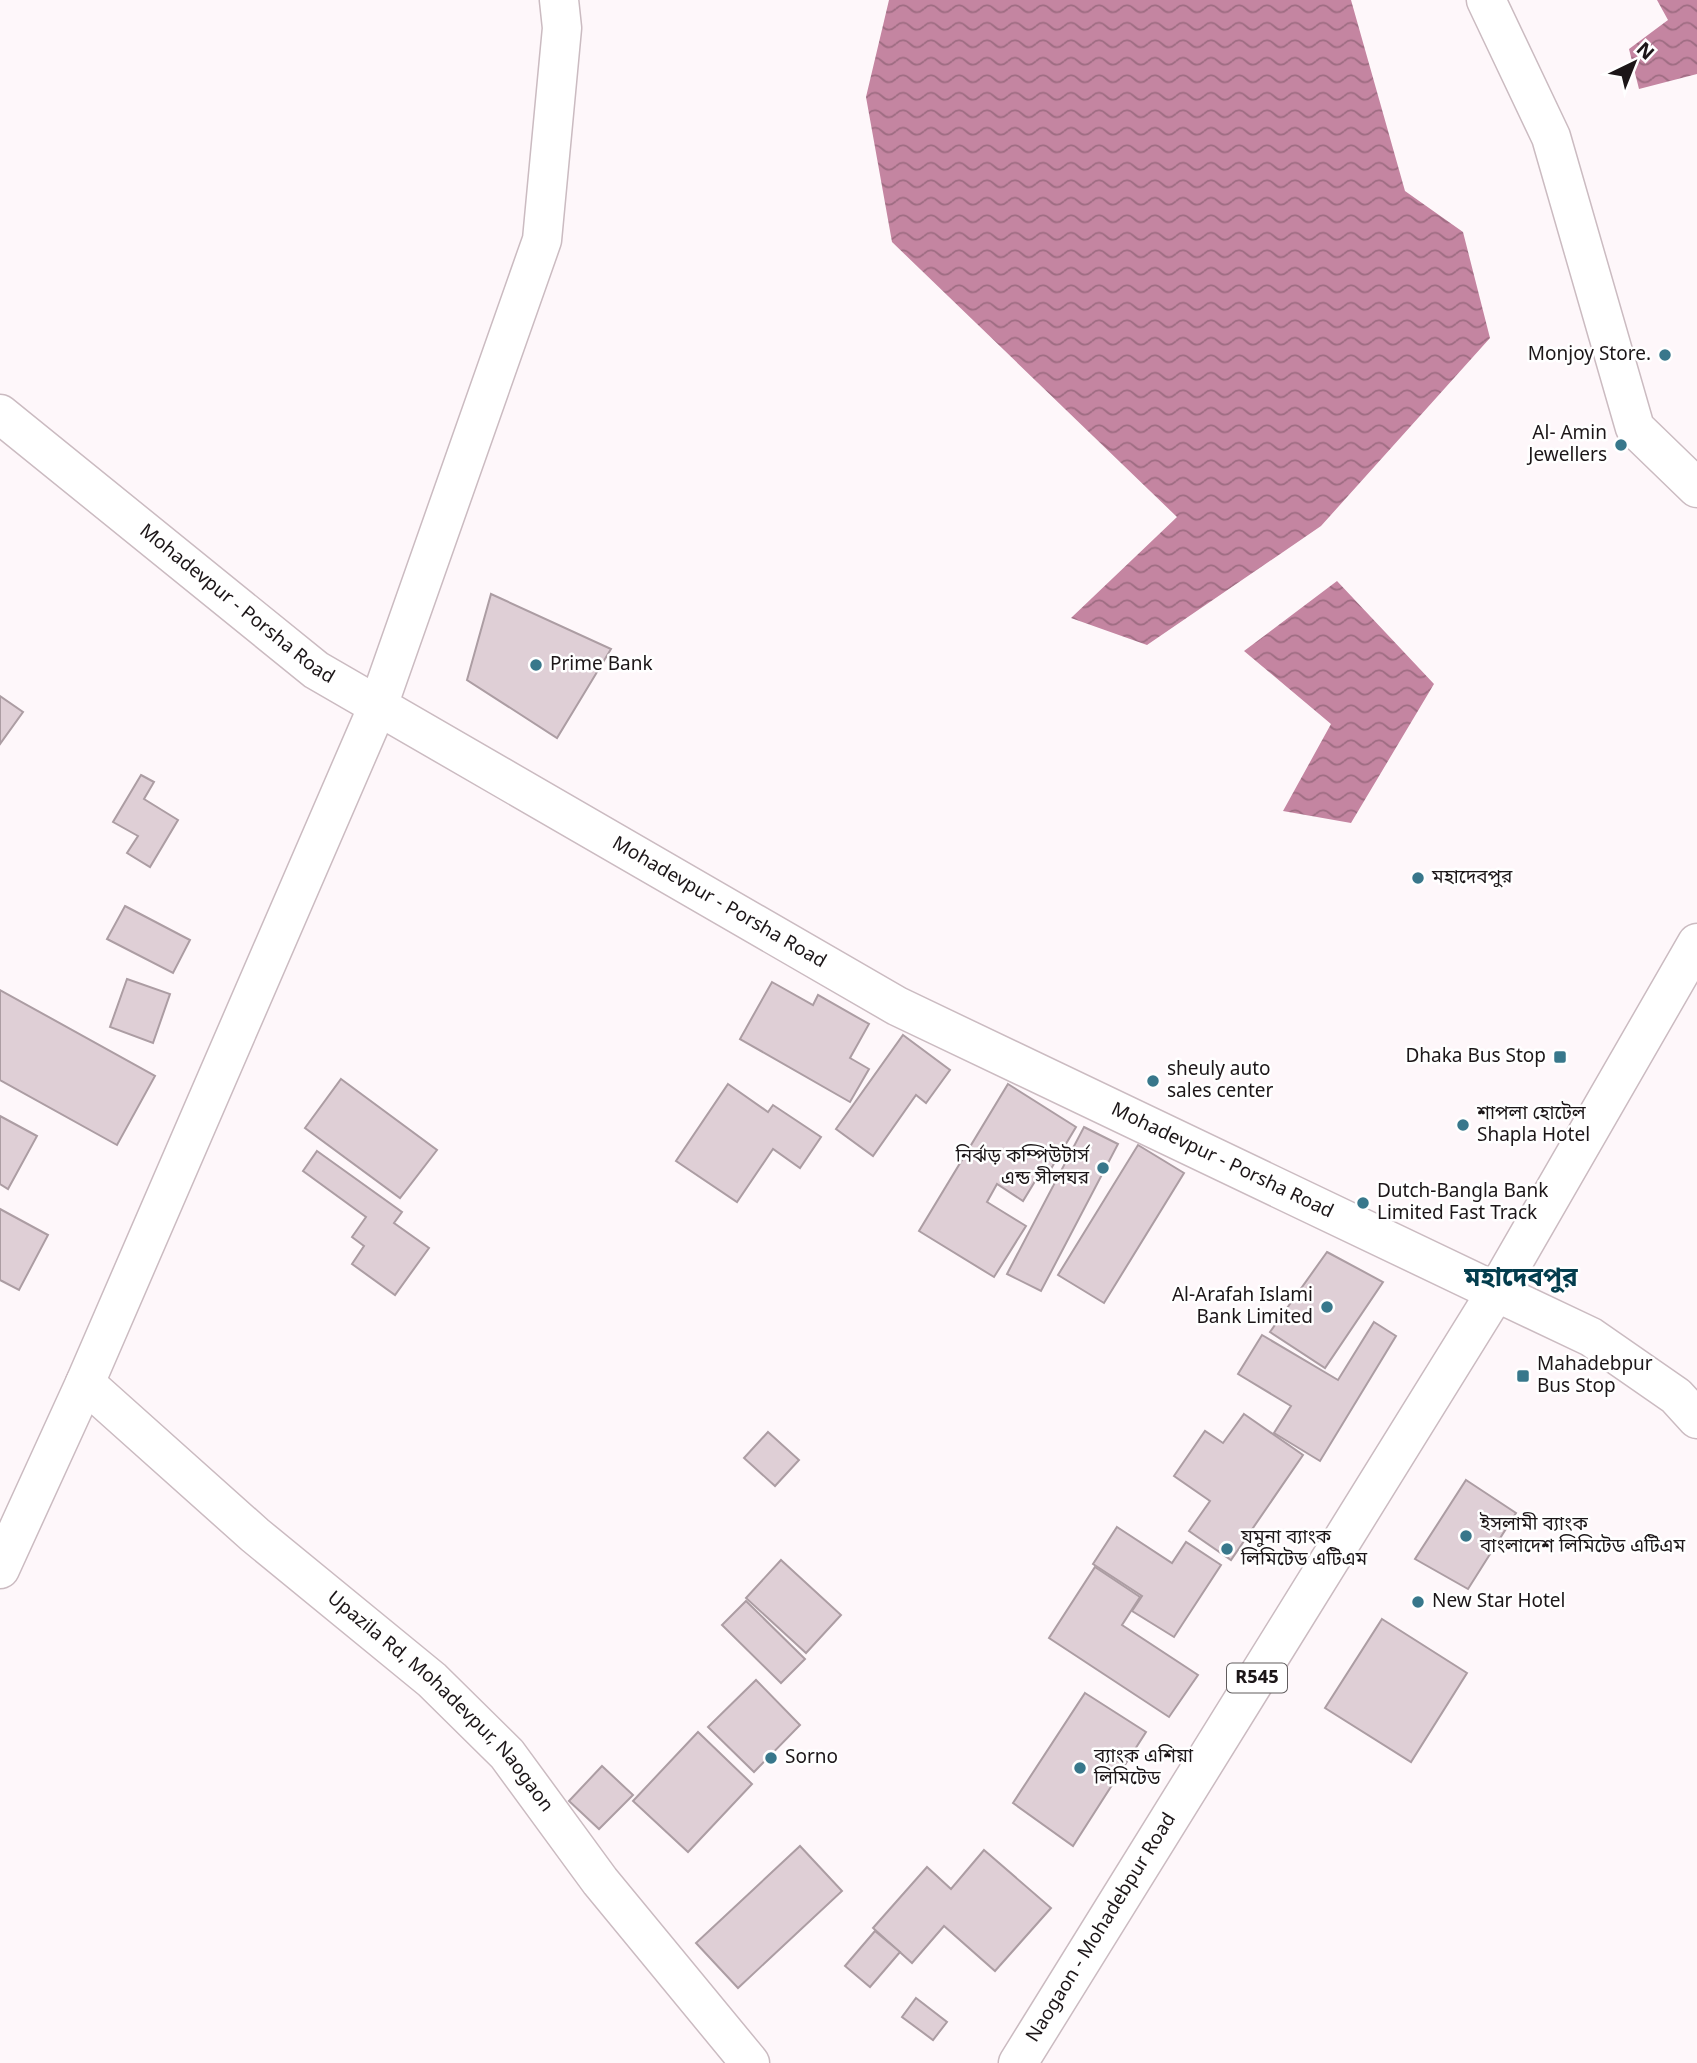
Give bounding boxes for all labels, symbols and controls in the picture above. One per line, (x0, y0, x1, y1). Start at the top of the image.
north arrow (1599, 28, 1669, 98)
text: N (1630, 38, 1658, 67)
place label: Monjoy Store. (1528, 343, 1651, 368)
marker: Monjoy Store. (1657, 347, 1673, 363)
place label: Al- Amin Jewellers (1526, 422, 1607, 469)
marker: Al- Amin Jewellers (1613, 437, 1629, 453)
street label: Mohadevpur - Porsha Road (134, 519, 339, 690)
place label: Prime Bank (550, 653, 653, 678)
marker: Prime Bank (528, 657, 544, 673)
street label: Mohadevpur - Porsha Road (607, 831, 830, 975)
place label: মহাদেবপুর (1431, 866, 1513, 891)
marker: মহাদেবপুর (1410, 870, 1426, 886)
place label: Dhaka Bus Stop (1405, 1045, 1546, 1070)
marker: Dhaka Bus Stop (1552, 1049, 1568, 1065)
place label: sheuly auto sales center (1167, 1058, 1274, 1105)
marker: sheuly auto sales center (1145, 1073, 1161, 1089)
street label: Mohadevpur - Porsha Road (1107, 1098, 1337, 1225)
place label: শাপলা হোটেল Shapla Hotel (1476, 1101, 1590, 1149)
marker: শাপলা হোটেল Shapla Hotel (1455, 1117, 1471, 1133)
place label: নির্ঝড় কম্পিউটার্স এন্ড সীলঘর (955, 1144, 1090, 1192)
marker: নির্ঝড় কম্পিউটার্স এন্ড সীলঘর (1095, 1160, 1111, 1176)
place label: Dutch-Bangla Bank Limited Fast Track (1377, 1180, 1548, 1227)
marker: Dutch-Bangla Bank Limited Fast Track (1355, 1195, 1371, 1211)
district label: মহাদেবপুর (1463, 1262, 1578, 1297)
place label: Al-Arafah Islami Bank Limited (1172, 1284, 1313, 1331)
marker: Al-Arafah Islami Bank Limited (1319, 1299, 1335, 1315)
place label: Mahadebpur Bus Stop (1537, 1353, 1653, 1400)
marker: Mahadebpur Bus Stop (1515, 1368, 1531, 1384)
place label: ইসলামী ব্যাংক বাংলাদেশ লিমিটেড এটিএম (1479, 1512, 1685, 1560)
place label: যমুনা ব্যাংক লিমিটেড এটিএম (1240, 1526, 1368, 1573)
marker: ইসলামী ব্যাংক বাংলাদেশ লিমিটেড এটিএম (1458, 1528, 1474, 1544)
marker: যমুনা ব্যাংক লিমিটেড এটিএম (1219, 1541, 1235, 1557)
street label: Upazila Rd, Mohadevpur, Naogaon (321, 1586, 558, 1818)
place label: New Star Hotel (1432, 1590, 1565, 1615)
marker: New Star Hotel (1410, 1594, 1426, 1610)
road number: R545 (1227, 1664, 1287, 1693)
place label: ব্যাংক এশিয়া লিমিটেড (1093, 1744, 1194, 1792)
place label: Sorno (785, 1746, 838, 1771)
marker: Sorno (763, 1750, 779, 1766)
marker: ব্যাংক এশিয়া লিমিটেড (1072, 1760, 1088, 1776)
street label: Naogaon - Mohadebpur Road (1021, 1808, 1182, 2047)

